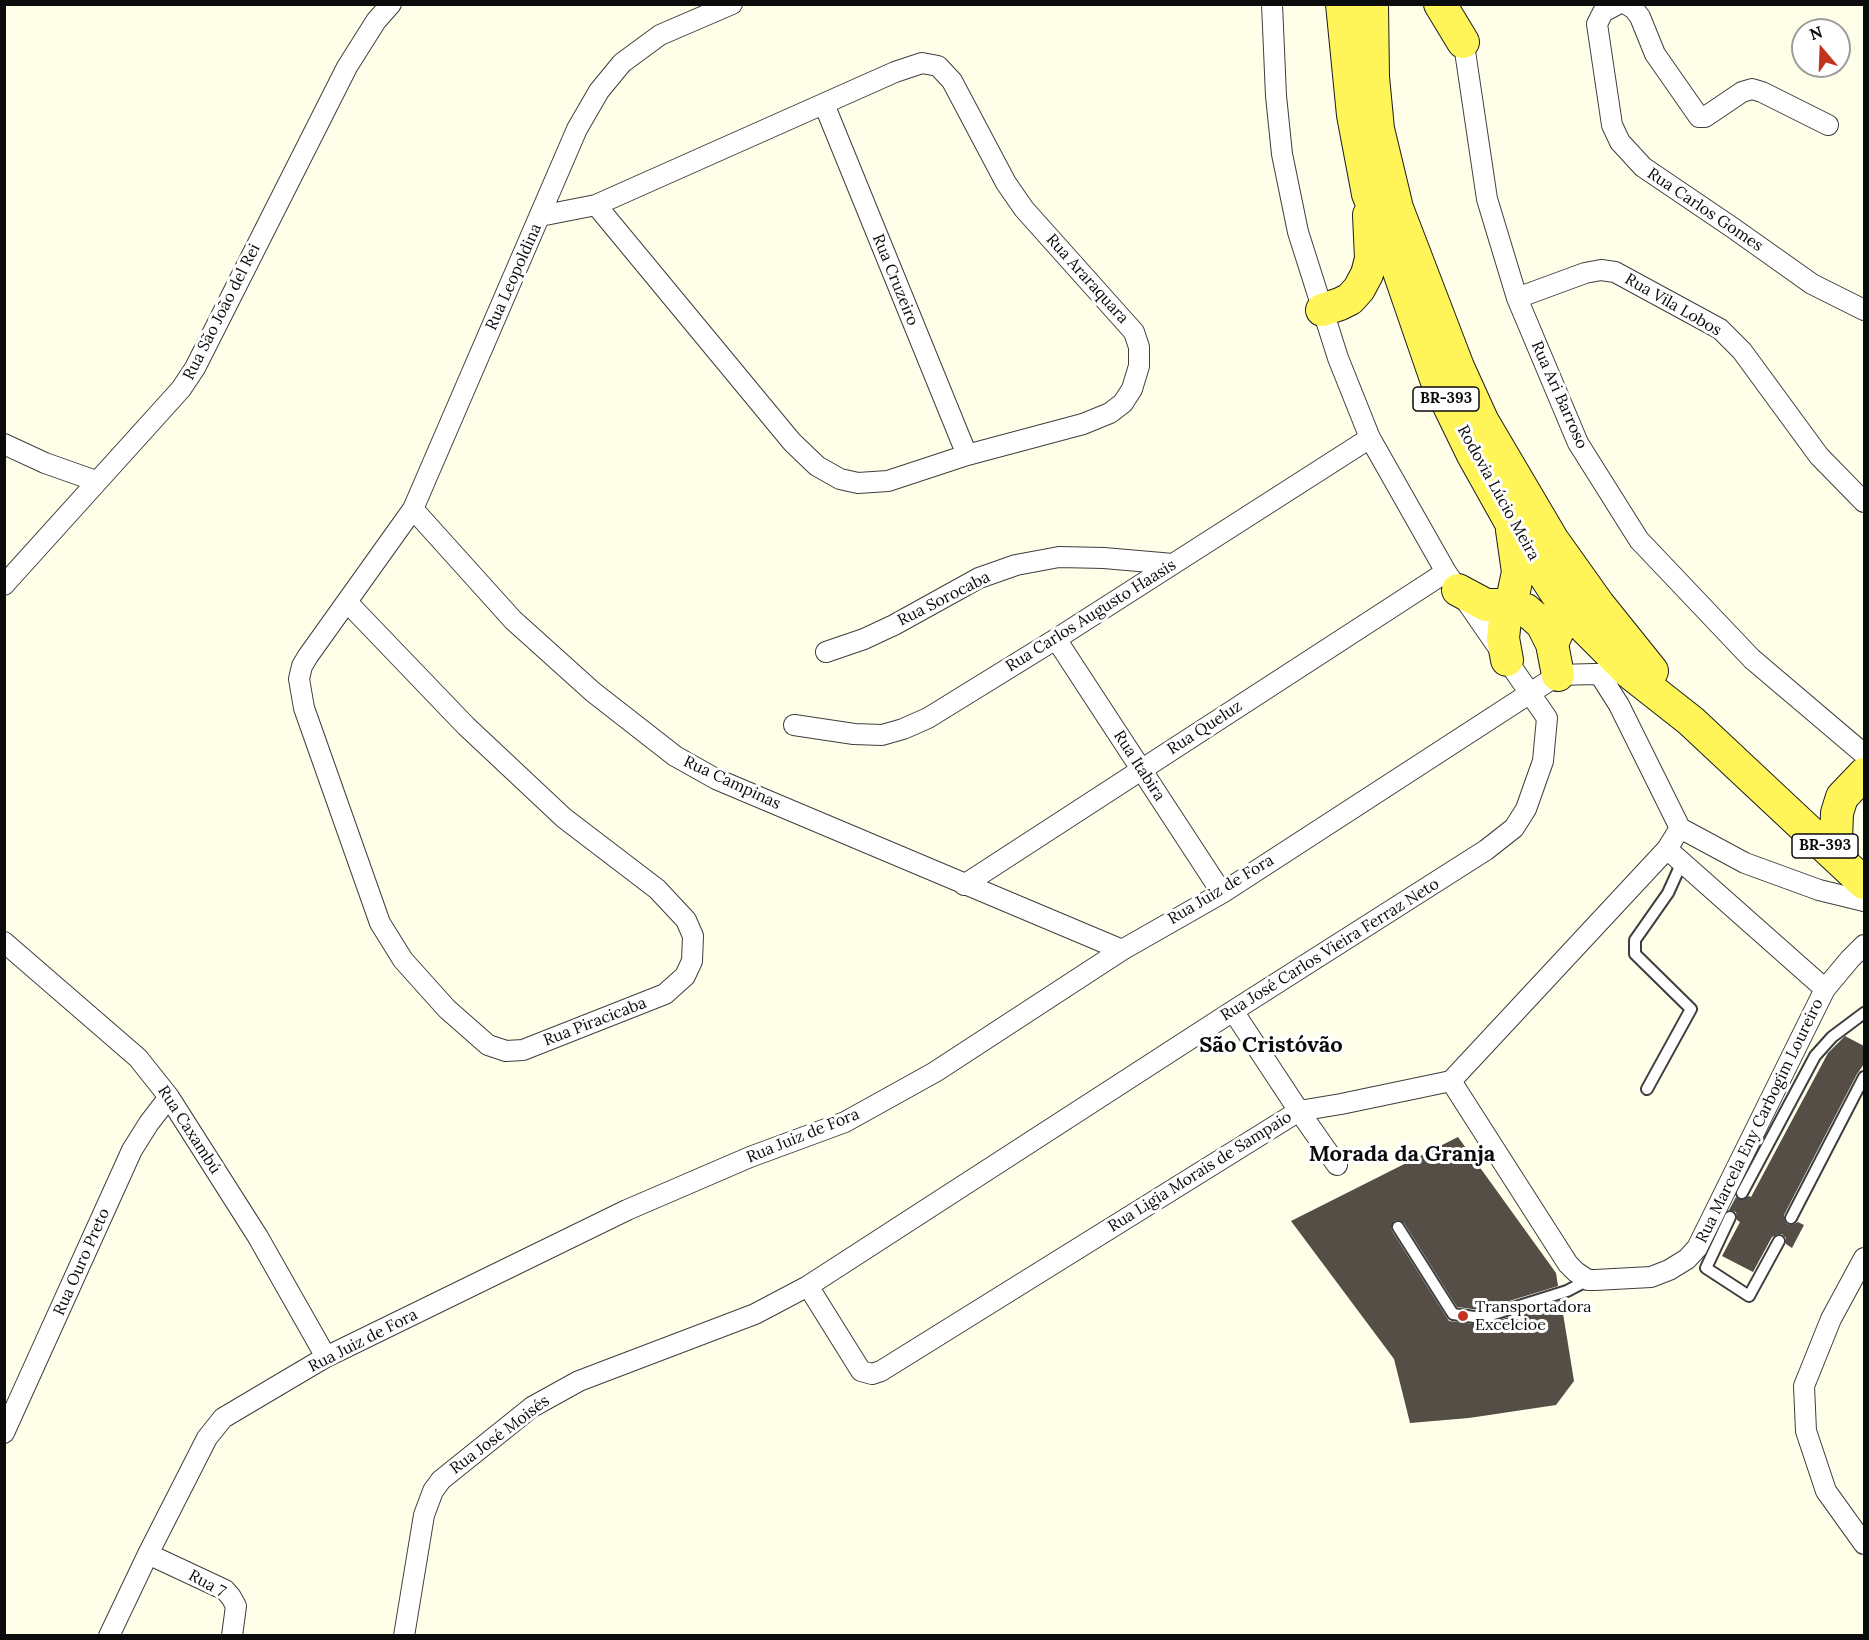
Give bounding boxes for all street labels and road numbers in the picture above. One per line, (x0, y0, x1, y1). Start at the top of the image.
street label: Rua Carlos Gomes (1643, 164, 1767, 256)
street label: Rua Leopoldina (482, 221, 546, 333)
street label: Rua Araraquara (1042, 230, 1132, 328)
street label: Rua Cruzeiro (868, 231, 922, 329)
street label: Rua São João del Rei (179, 241, 265, 383)
street label: Rua Vila Lobos (1621, 270, 1725, 340)
street label: Rua Ari Barroso (1527, 338, 1591, 452)
road number: BR-393 (1413, 387, 1479, 411)
street label: Rodovia Lúcio Meira (1453, 422, 1543, 564)
street label: Rua Carlos Augusto Haasis (1002, 556, 1180, 676)
street label: Rua Sorocaba (895, 568, 993, 630)
street label: Rua Queluz (1164, 697, 1246, 759)
street label: Rua Itabira (1109, 727, 1169, 805)
street label: Rua Campinas (680, 752, 784, 814)
road number: BR-393 (1792, 834, 1858, 858)
street label: Rua Juiz de Fora (1165, 851, 1277, 929)
street label: Rua José Carlos Vieira Ferraz Neto (1217, 875, 1443, 1025)
street label: Rua Piracicaba (541, 994, 649, 1050)
street label: Rua Marcela Eny Carbogim Loureiro (1692, 996, 1828, 1246)
street label: Rua Caxambú (153, 1082, 225, 1178)
street label: Rua Juiz de Fora (744, 1105, 862, 1167)
street label: Rua Ligia Morais de Sampaio (1105, 1107, 1295, 1237)
street label: Rua Ouro Preto (50, 1205, 114, 1319)
street label: Rua Juiz de Fora (305, 1305, 421, 1377)
street label: Rua José Moisés (446, 1391, 554, 1479)
street label: Rua 7 (185, 1566, 229, 1602)

